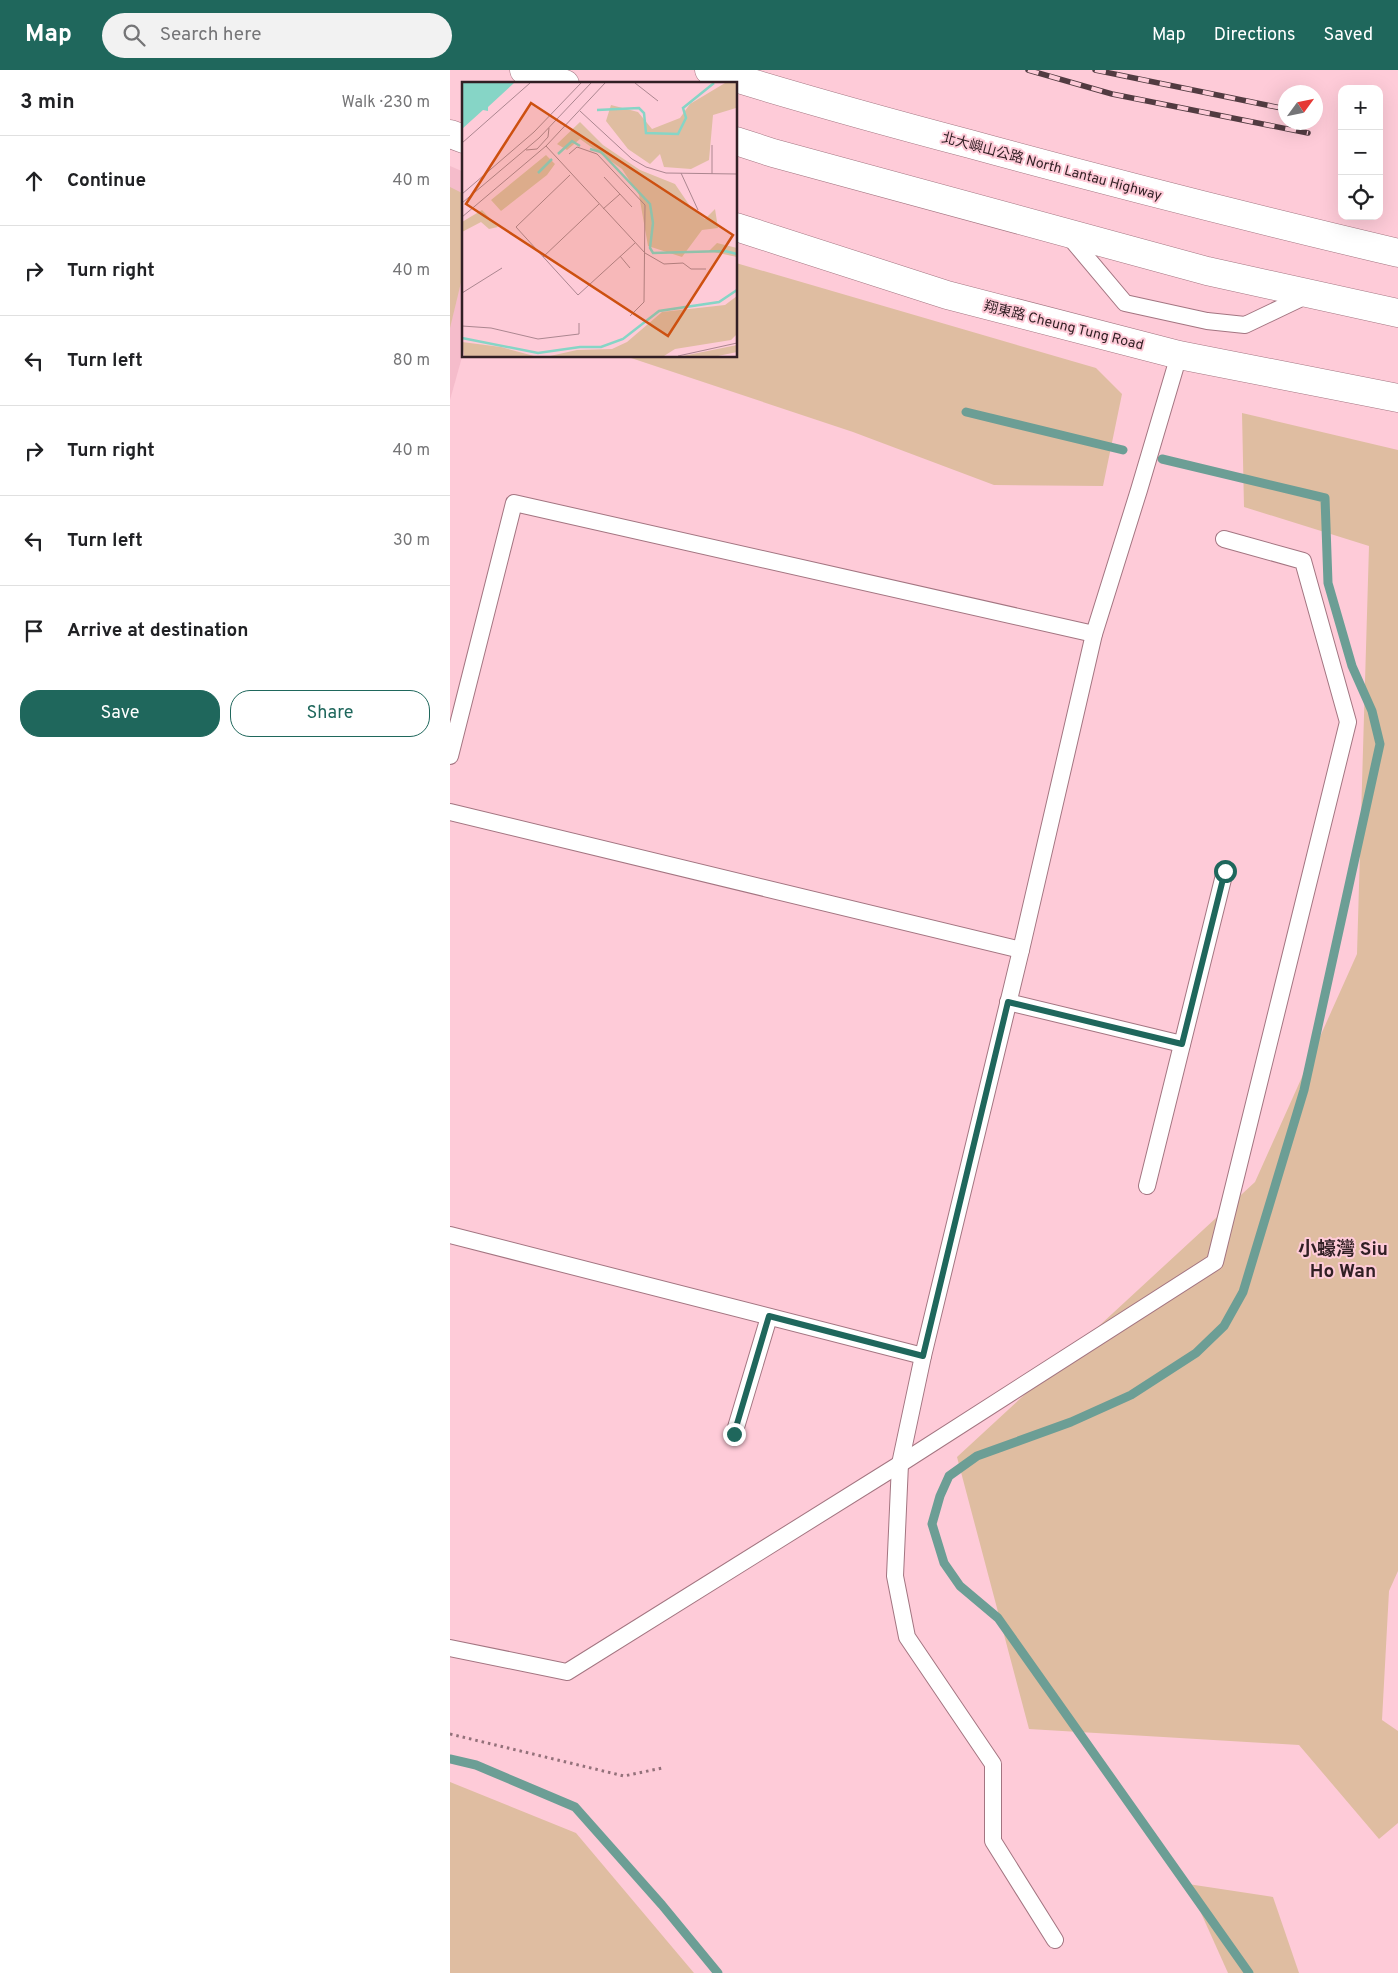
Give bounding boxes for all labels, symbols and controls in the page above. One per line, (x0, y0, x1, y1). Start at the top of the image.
search box (102, 13, 452, 58)
text: Map (25, 20, 72, 50)
icon: search (120, 21, 148, 49)
text: Search here (160, 23, 261, 47)
text: Map (1152, 24, 1186, 47)
text: Directions (1214, 24, 1296, 47)
text: Saved (1324, 24, 1373, 47)
inset map (462, 82, 738, 358)
north arrow (1278, 85, 1323, 130)
map controls (1338, 85, 1383, 220)
button: + (1338, 85, 1383, 130)
text: 3 min (20, 89, 75, 116)
text: Walk · 230 m (341, 93, 430, 113)
street label: 北大嶼山公路 North Lantau Highway (940, 129, 1164, 205)
button: − (1338, 130, 1383, 175)
icon: ahead (20, 167, 48, 195)
text: Continue (67, 169, 146, 193)
text: 40 m (392, 171, 430, 191)
button: locate (1338, 175, 1383, 220)
icon: right (20, 257, 48, 285)
text: Turn right (67, 259, 155, 283)
text: 40 m (392, 261, 430, 281)
street label: 翔東路 Cheung Tung Road (982, 298, 1145, 355)
icon: left (20, 347, 48, 375)
text: Turn left (67, 349, 143, 373)
text: 80 m (393, 351, 430, 371)
icon: right (20, 437, 48, 465)
text: Turn right (67, 439, 155, 463)
text: 40 m (392, 441, 430, 461)
icon: left (20, 527, 48, 555)
text: Turn left (67, 529, 143, 553)
text: 30 m (393, 531, 430, 551)
icon: arrive (20, 617, 48, 645)
text: Arrive at destination (67, 619, 248, 643)
button: Save (20, 690, 220, 737)
button: Share (230, 690, 430, 737)
route start (1214, 860, 1237, 883)
district label: 小蠔灣 Siu Ho Wan (1298, 1238, 1388, 1284)
route end (723, 1423, 746, 1446)

